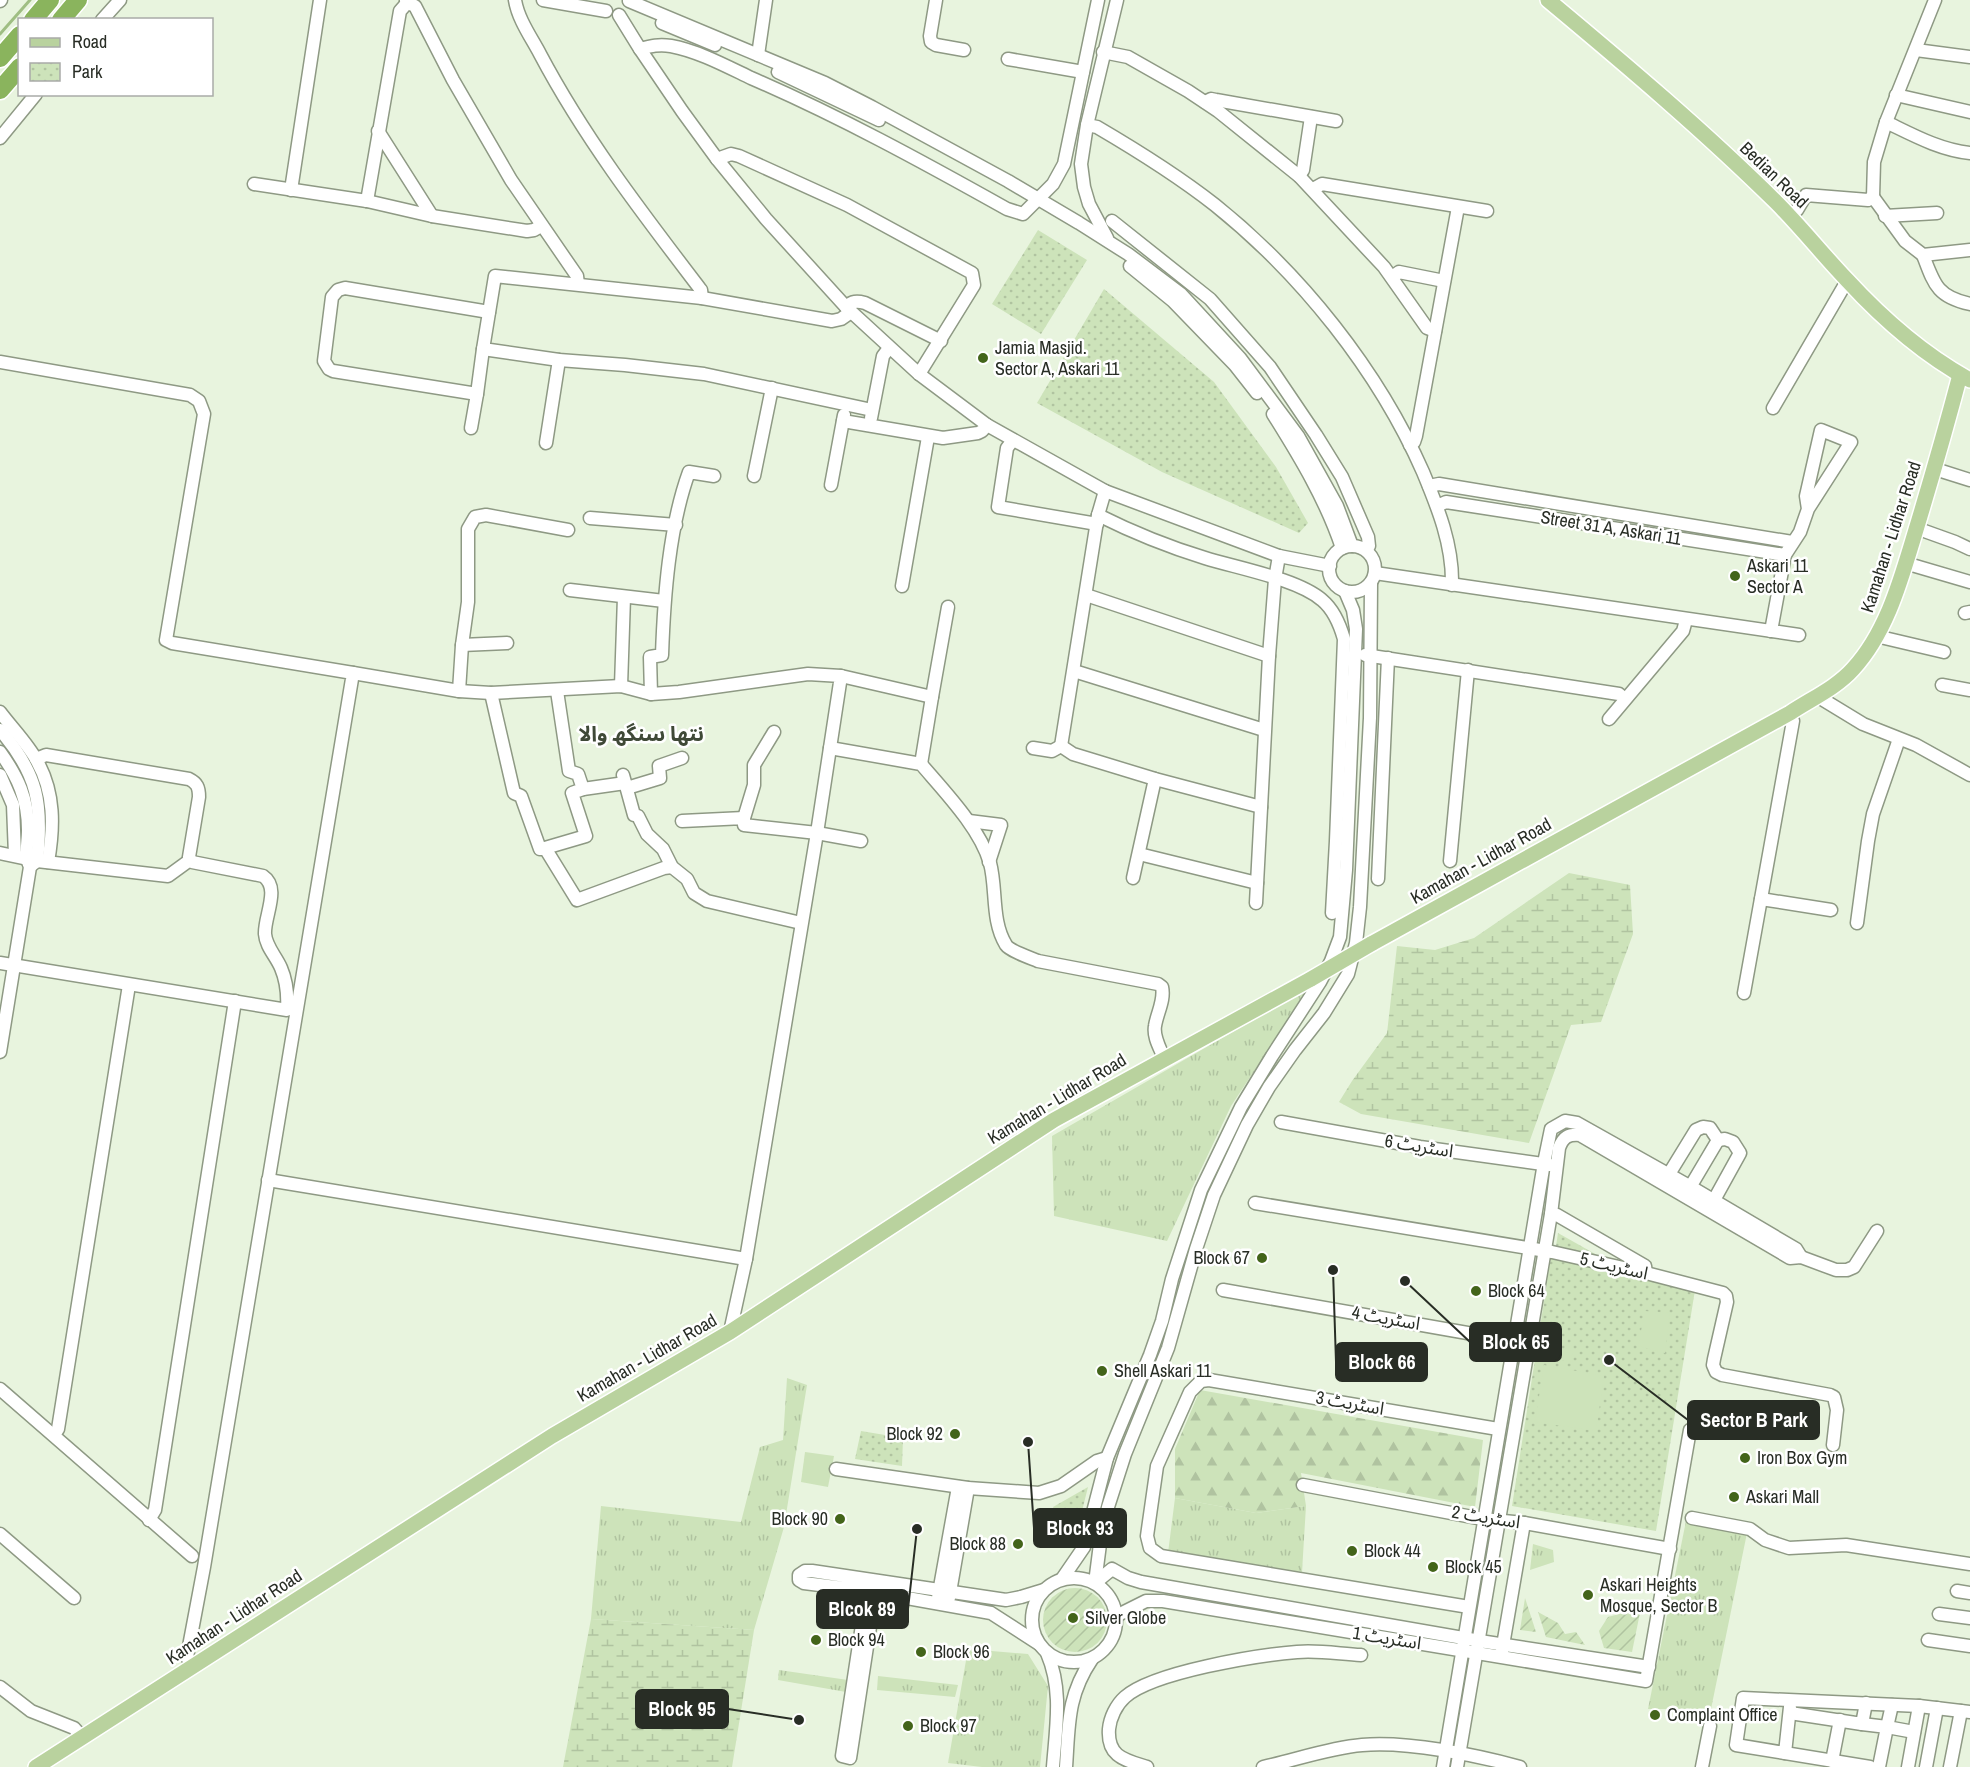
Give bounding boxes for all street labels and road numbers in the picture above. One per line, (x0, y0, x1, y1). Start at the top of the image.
street label: Bedian Road (1735, 136, 1814, 214)
street label: Kamahan - Lidhar Road (1854, 458, 1927, 616)
street label: Street 31 A, Askari 11 (1539, 504, 1684, 551)
street label: Kamahan - Lidhar Road (1406, 811, 1556, 910)
street label: Kamahan - Lidhar Road (983, 1047, 1131, 1150)
street label: اسٹریٹ 6 (1383, 1128, 1455, 1163)
street label: اسٹریٹ 5 (1578, 1246, 1651, 1285)
street label: اسٹریٹ 4 (1350, 1299, 1422, 1336)
street label: Kamahan - Lidhar Road (572, 1307, 721, 1408)
street label: اسٹریٹ 3 (1314, 1384, 1386, 1421)
street label: اسٹریٹ 2 (1450, 1499, 1522, 1534)
street label: Kamahan - Lidhar Road (161, 1563, 307, 1670)
street label: اسٹریٹ 1 (1351, 1620, 1423, 1655)

